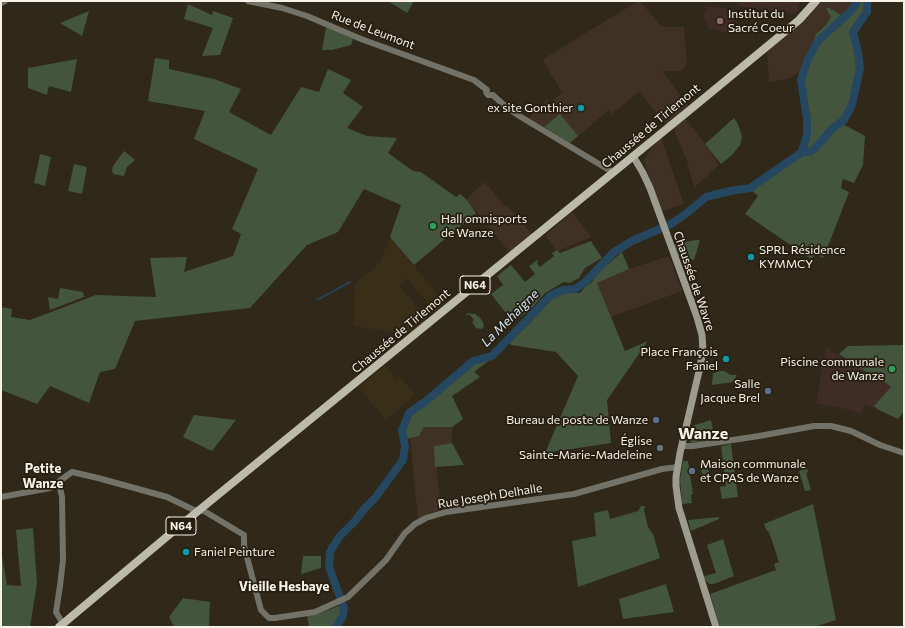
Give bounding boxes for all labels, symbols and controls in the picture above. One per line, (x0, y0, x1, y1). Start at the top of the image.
street label: Rue de Leumont (329, 7, 417, 53)
place label: Institut du Sacré Coeur (728, 7, 794, 35)
marker: Institut du Sacré Coeur (715, 16, 725, 26)
street label: Chaussée de Tirlemont (599, 81, 703, 171)
place label: ex site Gonthier (487, 101, 573, 115)
marker: ex site Gonthier (576, 103, 586, 113)
place label: Hall omnisports de Wanze (441, 212, 527, 240)
marker: Hall omnisports de Wanze (428, 221, 438, 231)
street label: Chaussée de Wavre (670, 229, 718, 333)
place label: SPRL Résidence KYMMCY (759, 243, 846, 271)
marker: SPRL Résidence KYMMCY (746, 252, 756, 262)
road number: N64 (460, 276, 490, 294)
street label: Chaussée de Tirlemont (349, 286, 453, 376)
water label: La Mehaigne (478, 286, 542, 350)
place label: Place François Faniel (640, 345, 718, 373)
marker: Place François Faniel (721, 354, 731, 364)
place label: Piscine communale de Wanze (780, 355, 884, 383)
marker: Piscine communale de Wanze (887, 364, 897, 374)
place label: Salle Jacque Brel (700, 377, 760, 405)
marker: Salle Jacque Brel (763, 386, 773, 396)
place label: Bureau de poste de Wanze (506, 413, 648, 427)
marker: Bureau de poste de Wanze (651, 415, 661, 425)
district label: Wanze (678, 424, 728, 444)
place label: Église Sainte-Marie-Madeleine (519, 434, 652, 462)
marker: Église Sainte-Marie-Madeleine (655, 443, 665, 453)
place label: Maison communale et CPAS de Wanze (700, 457, 806, 485)
district label: Petite Wanze (23, 461, 63, 492)
marker: Maison communale et CPAS de Wanze (687, 466, 697, 476)
street label: Rue Joseph Delhalle (437, 481, 543, 511)
road number: N64 (166, 517, 196, 535)
place label: Faniel Peinture (194, 545, 275, 559)
marker: Faniel Peinture (181, 547, 191, 557)
district label: Vieille Hesbaye (239, 579, 329, 595)

